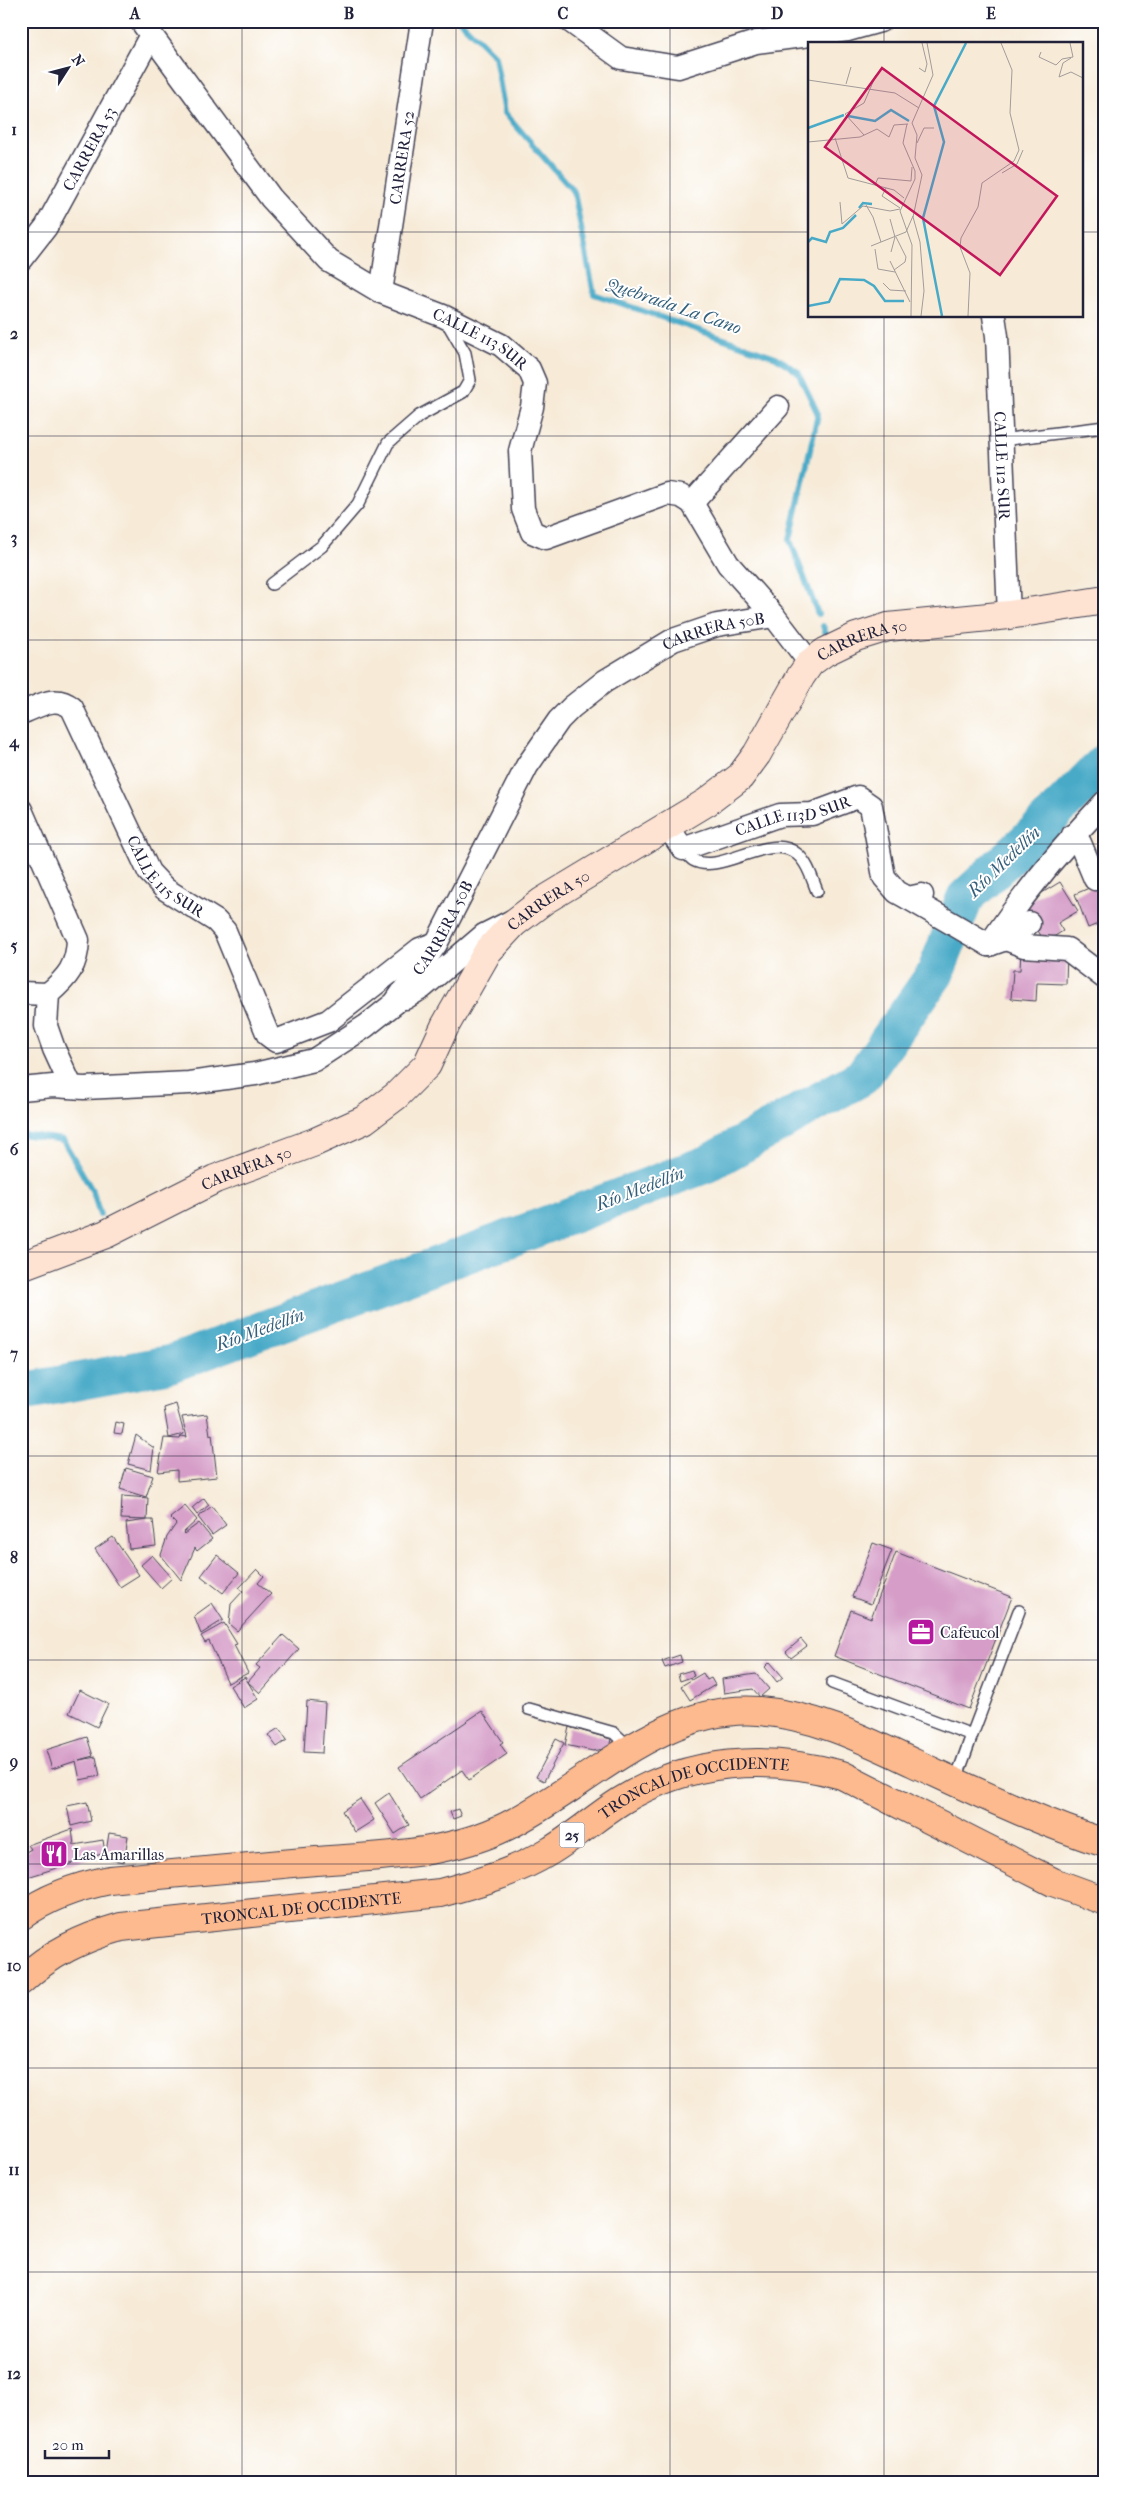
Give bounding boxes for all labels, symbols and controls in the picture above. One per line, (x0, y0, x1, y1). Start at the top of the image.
text: A (129, 4, 141, 23)
text: B (344, 4, 354, 23)
text: C (558, 4, 569, 23)
text: D (771, 4, 783, 23)
text: E (986, 4, 996, 23)
north arrow (42, 42, 92, 92)
inset map (808, 42, 1084, 318)
text: N (68, 51, 88, 70)
street label: CARRERA 53 (58, 103, 120, 194)
street label: CARRERA 52 (385, 109, 418, 206)
text: 1 (11, 120, 17, 139)
water label: Quebrada La Cano (603, 273, 744, 339)
street label: CALLE 113 SUR (430, 304, 533, 374)
text: 2 (10, 324, 18, 343)
street label: CALLE 112 SUR (991, 411, 1014, 522)
text: 3 (11, 528, 17, 548)
street label: CARRERA 50B (659, 608, 766, 654)
street label: CARRERA 50 (813, 616, 908, 665)
text: 4 (8, 732, 20, 752)
street label: CALLE 113D SUR (732, 791, 854, 840)
water label: Río Medellín (963, 822, 1045, 903)
street label: CALLE 115 SUR (124, 832, 209, 922)
street label: CARRERA 50 (503, 866, 593, 934)
street label: CARRERA 50B (408, 877, 476, 978)
text: 5 (11, 936, 18, 955)
text: 6 (10, 1140, 19, 1159)
street label: CARRERA 50 (198, 1142, 294, 1194)
water label: Río Medellín (592, 1163, 687, 1216)
water label: Río Medellín (212, 1304, 307, 1356)
text: 7 (9, 1344, 18, 1363)
text: 8 (10, 1548, 18, 1567)
office icon: Cafeucol (906, 1617, 936, 1647)
place label: Cafeucol (940, 1623, 1000, 1642)
text: 9 (9, 1752, 18, 1772)
street label: TRONCAL DE OCCIDENTE (595, 1753, 791, 1823)
road number: 25 (560, 1822, 584, 1848)
restaurant icon: Las Amarillas (39, 1839, 69, 1869)
place label: Las Amarillas (73, 1845, 164, 1864)
street label: TRONCAL DE OCCIDENTE (200, 1888, 402, 1928)
text: 10 (7, 1956, 21, 1975)
text: 11 (8, 2160, 20, 2179)
text: 12 (7, 2364, 21, 2383)
scale bar (45, 2428, 109, 2460)
text: 20 m (52, 2436, 84, 2454)

